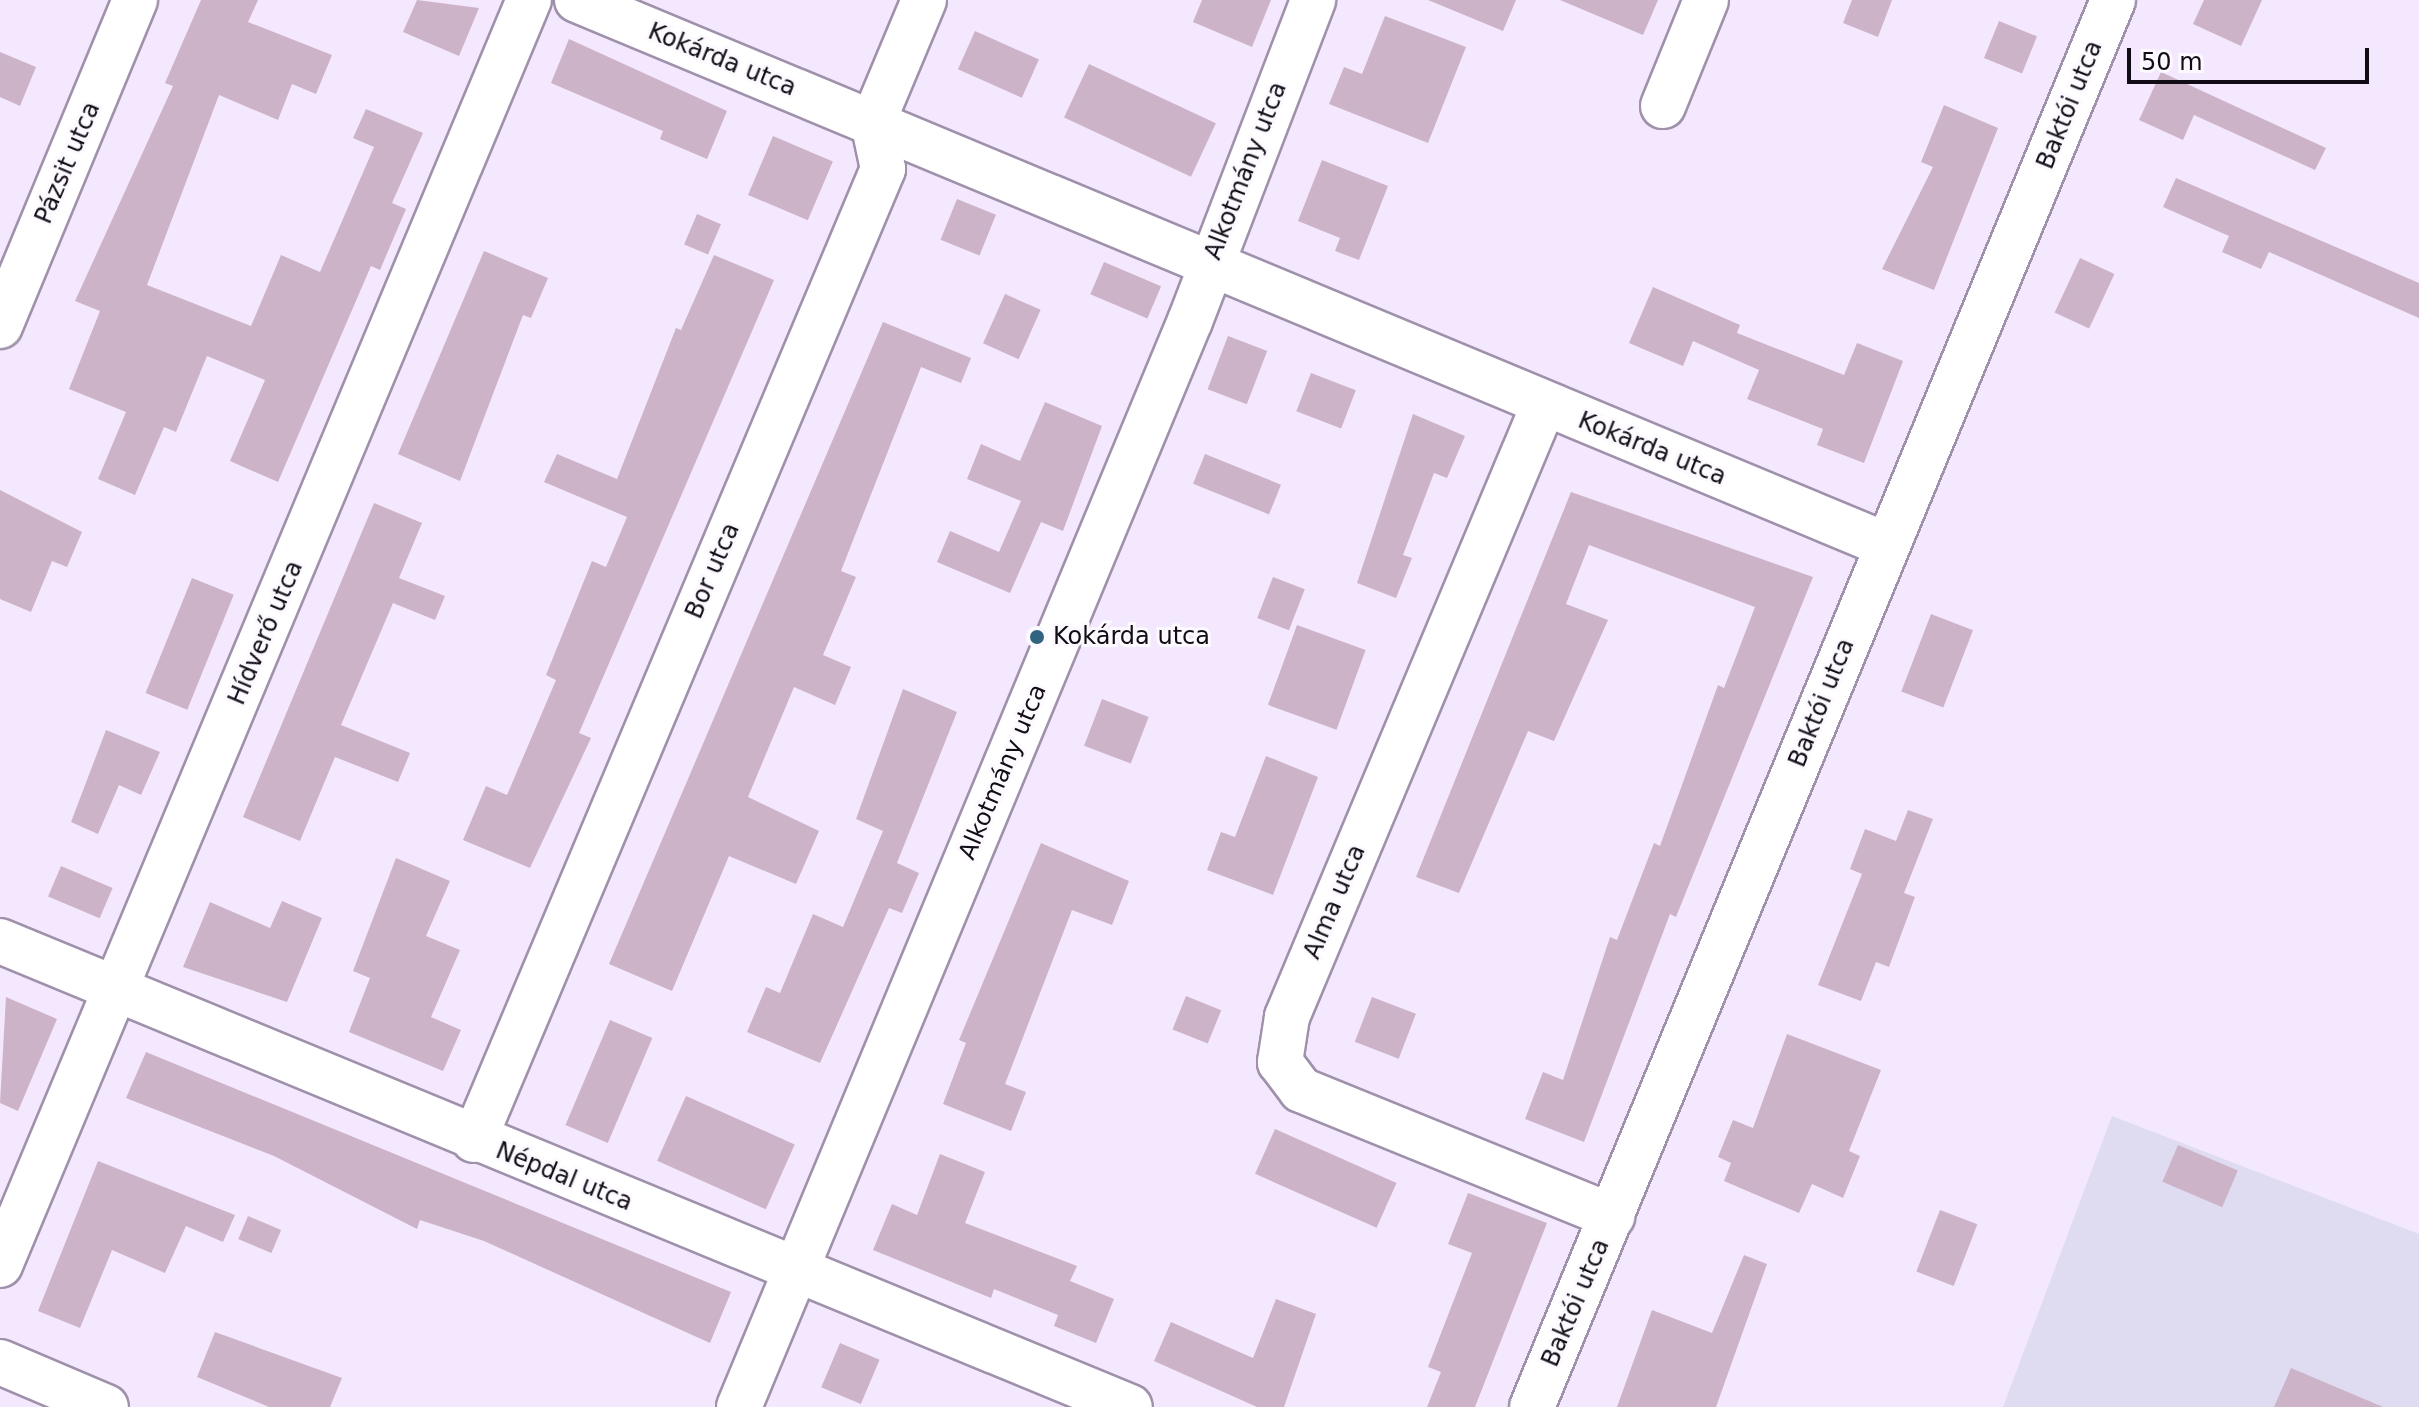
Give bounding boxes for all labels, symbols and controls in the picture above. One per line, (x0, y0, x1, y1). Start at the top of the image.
street label: Kokárda utca (644, 17, 800, 103)
scale bar (2131, 32, 2373, 82)
street label: Baktói utca (2031, 37, 2109, 173)
text: 50 m (2141, 48, 2203, 76)
street label: Alkotmány utca (1199, 78, 1293, 264)
street label: Pázsit utca (29, 98, 107, 228)
street label: Kokárda utca (1574, 406, 1730, 492)
street label: Bor utca (680, 519, 746, 623)
street label: Hídverő utca (223, 557, 309, 709)
place label: Kokárda utca (1053, 623, 1210, 651)
marker: Kokárda utca (1028, 628, 1046, 646)
street label: Baktói utca (1783, 635, 1861, 771)
street label: Alkotmány utca (953, 680, 1053, 864)
street label: Alma utca (1298, 841, 1372, 963)
street label: Népdal utca (492, 1137, 636, 1217)
street label: Baktói utca (1536, 1235, 1616, 1371)

